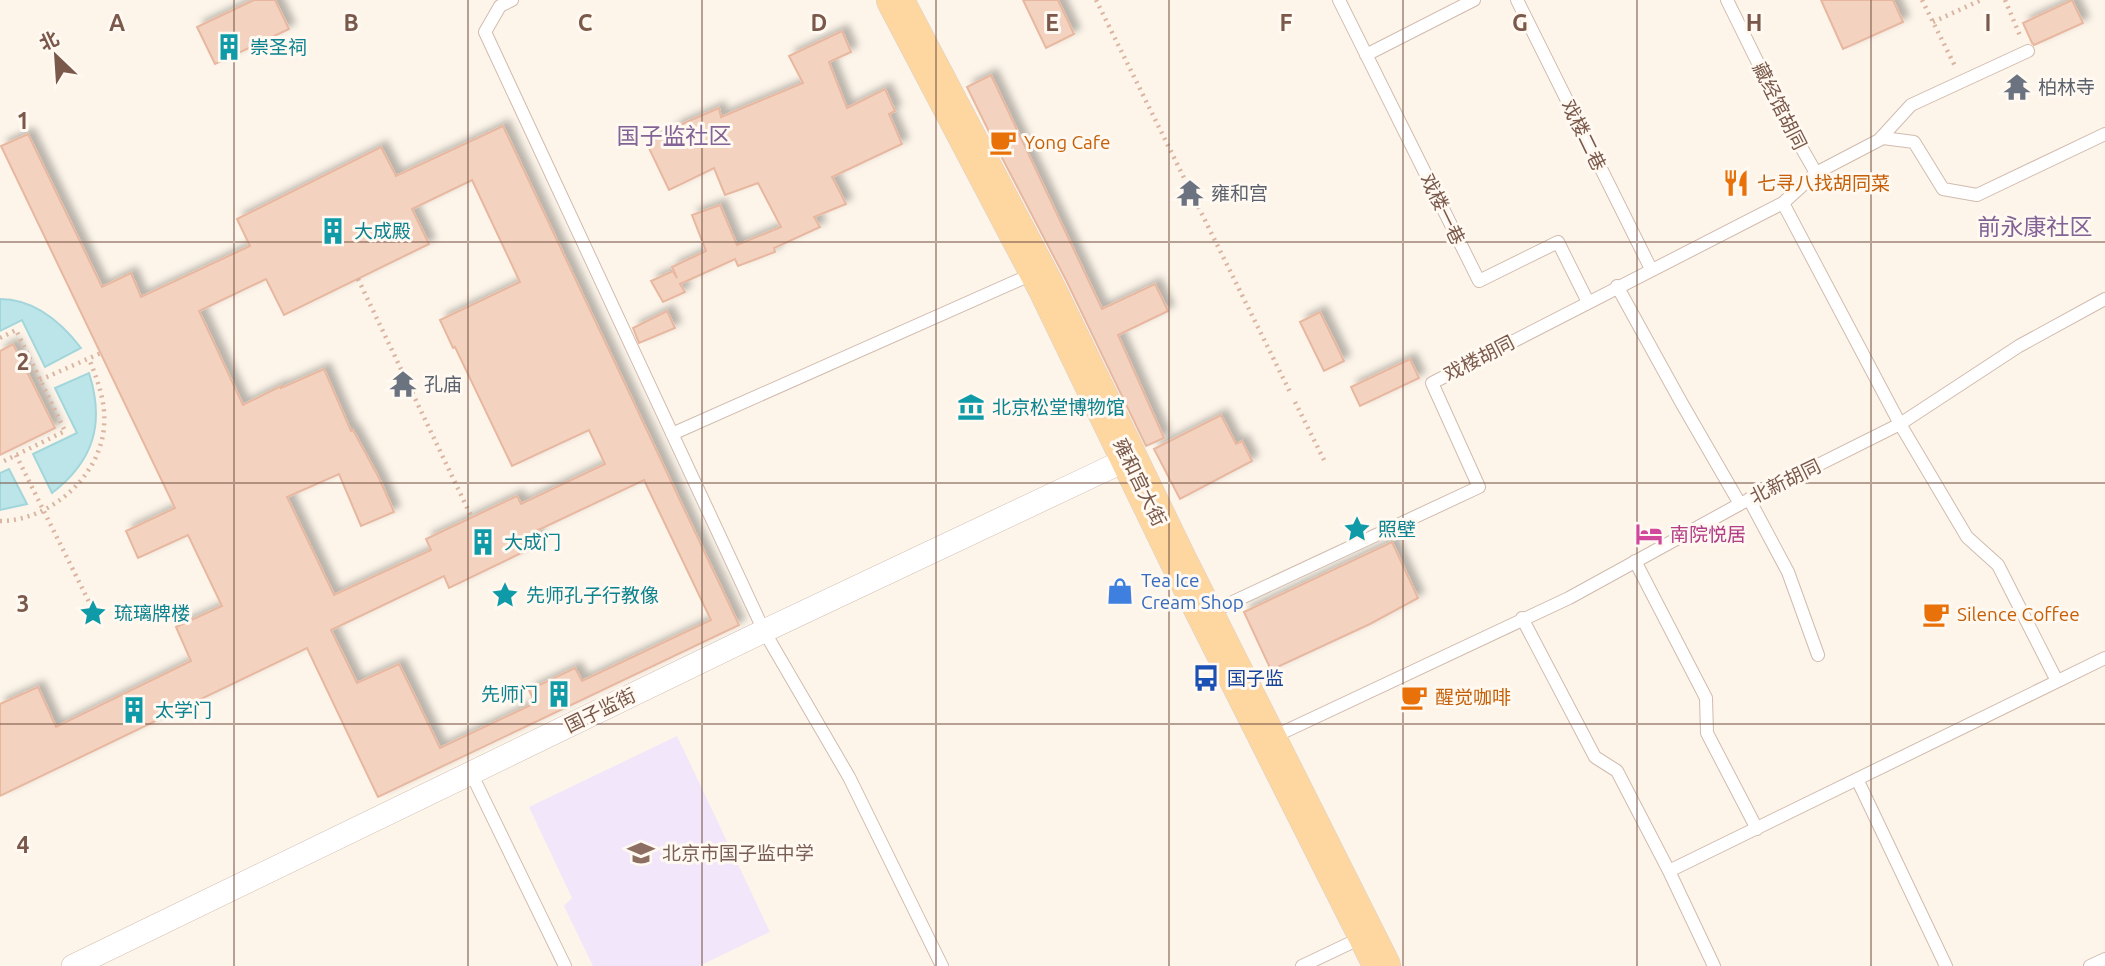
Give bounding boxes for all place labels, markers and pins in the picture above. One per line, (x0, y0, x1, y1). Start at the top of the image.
building icon: 崇圣祠 (214, 32, 244, 62)
place label: 崇圣祠 (250, 36, 307, 58)
temple icon: 柏林寺 (2002, 72, 2032, 102)
place label: 柏林寺 (2038, 76, 2095, 98)
cafe icon: Yong Cafe (988, 127, 1018, 157)
place label: Yong Cafe (1024, 131, 1111, 153)
restaurant icon: 七寻八找胡同菜 (1721, 168, 1751, 198)
place label: 七寻八找胡同菜 (1757, 172, 1890, 194)
temple icon: 雍和宫 (1175, 178, 1205, 208)
place label: 雍和宫 (1211, 182, 1268, 204)
building icon: 大成殿 (318, 216, 348, 246)
place label: 大成殿 (354, 220, 411, 242)
temple icon: 孔庙 (388, 369, 418, 399)
place label: 孔庙 (424, 373, 462, 395)
museum icon: 北京松堂博物馆 (956, 392, 986, 422)
place label: 北京松堂博物馆 (992, 396, 1125, 418)
place icon: 照壁 (1342, 514, 1372, 544)
place label: 照壁 (1378, 518, 1416, 540)
hotel icon: 南院悦居 (1634, 519, 1664, 549)
place label: 南院悦居 (1670, 523, 1746, 545)
building icon: 大成门 (468, 527, 498, 557)
place label: 大成门 (504, 531, 561, 553)
place label: Tea Ice Cream Shop (1141, 569, 1244, 613)
shop icon: Tea Ice Cream Shop (1105, 576, 1135, 606)
place icon: 先师孔子行教像 (490, 580, 520, 610)
place label: 先师孔子行教像 (526, 584, 659, 606)
place icon: 琉璃牌楼 (78, 598, 108, 628)
cafe icon: Silence Coffee (1921, 599, 1951, 629)
place label: 琉璃牌楼 (114, 602, 190, 624)
place label: Silence Coffee (1957, 603, 2080, 625)
bus stop icon: 国子监 (1191, 663, 1221, 693)
place label: 国子监 (1227, 667, 1284, 689)
building icon: 先师门 (544, 679, 574, 709)
cafe icon: 醒觉咖啡 (1399, 682, 1429, 712)
place label: 先师门 (481, 683, 538, 705)
place label: 醒觉咖啡 (1435, 686, 1511, 708)
building icon: 太学门 (119, 695, 149, 725)
place label: 太学门 (155, 699, 212, 721)
school or university icon: 北京市国子监中学 (626, 838, 656, 868)
place label: 北京市国子监中学 (662, 842, 814, 864)

